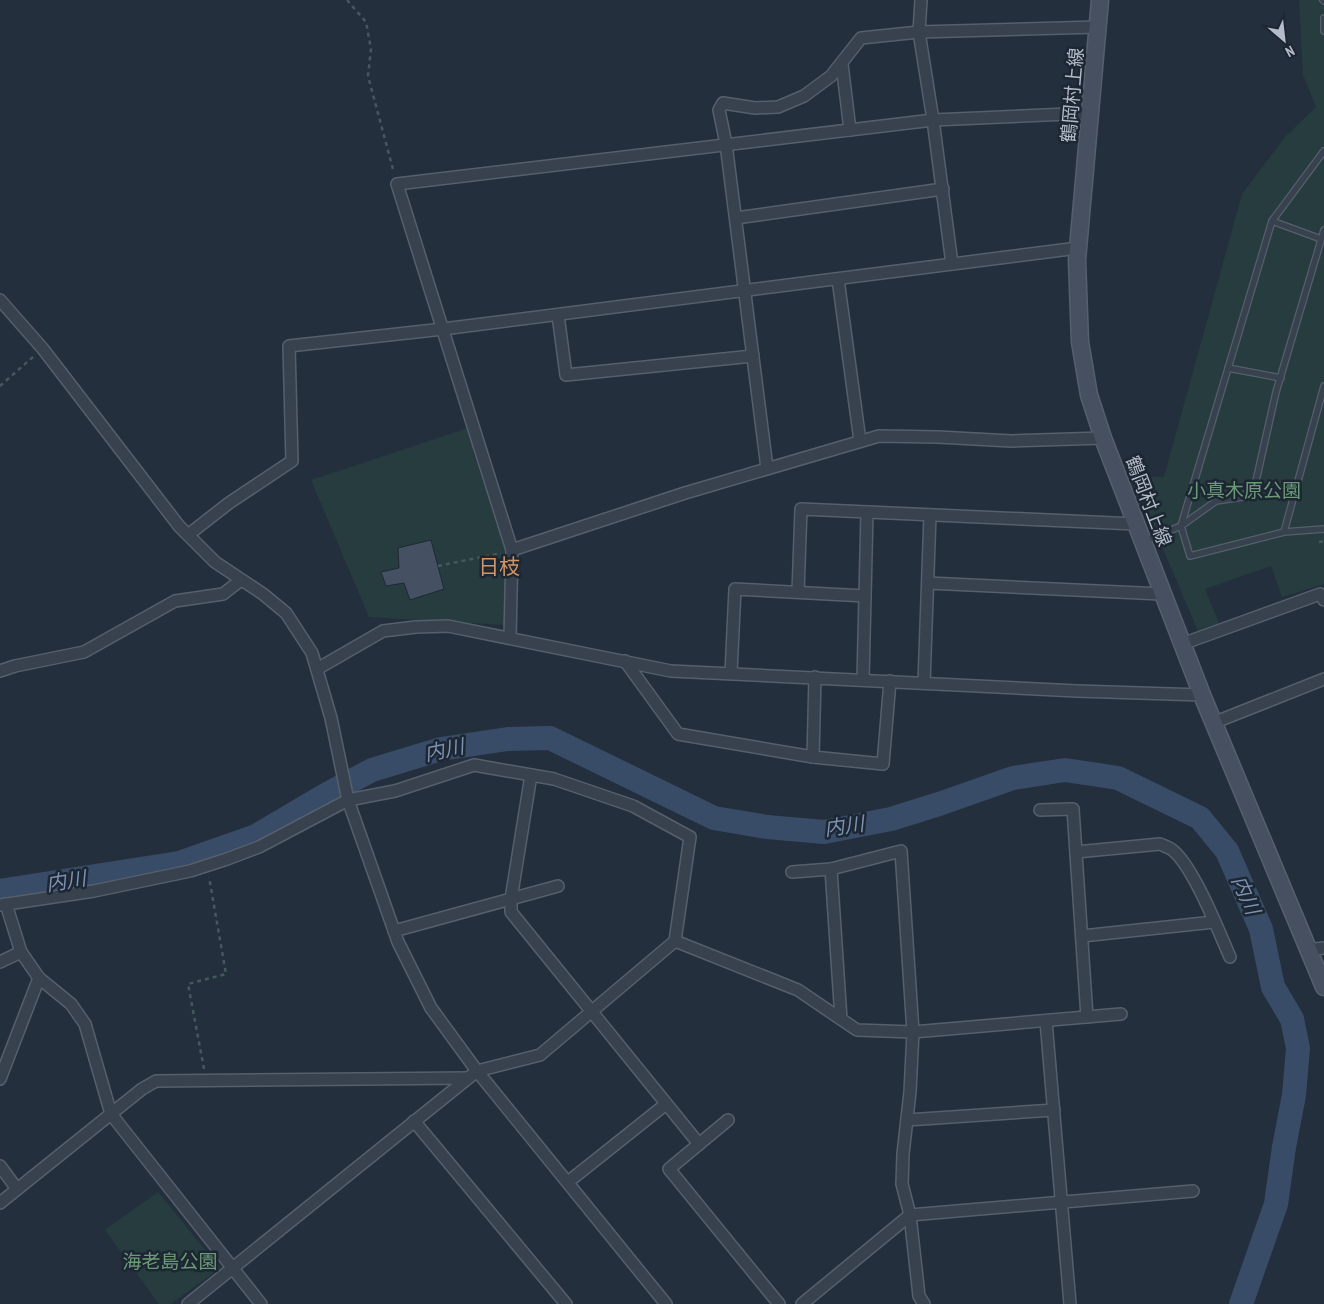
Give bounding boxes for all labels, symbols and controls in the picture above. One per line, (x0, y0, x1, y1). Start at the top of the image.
north arrow (1259, 15, 1309, 65)
text: N (1283, 42, 1298, 61)
street label: 鶴岡村上線 (1056, 47, 1088, 143)
street label: 鶴岡村上線 (1121, 452, 1177, 550)
park label: 小真木原公園 (1187, 478, 1301, 502)
district label: 日枝 (478, 553, 520, 580)
water label: 内川 (422, 733, 468, 767)
water label: 内川 (822, 810, 868, 842)
water label: 内川 (44, 865, 90, 897)
water label: 内川 (1226, 871, 1267, 920)
park label: 海老島公園 (122, 1249, 218, 1273)

